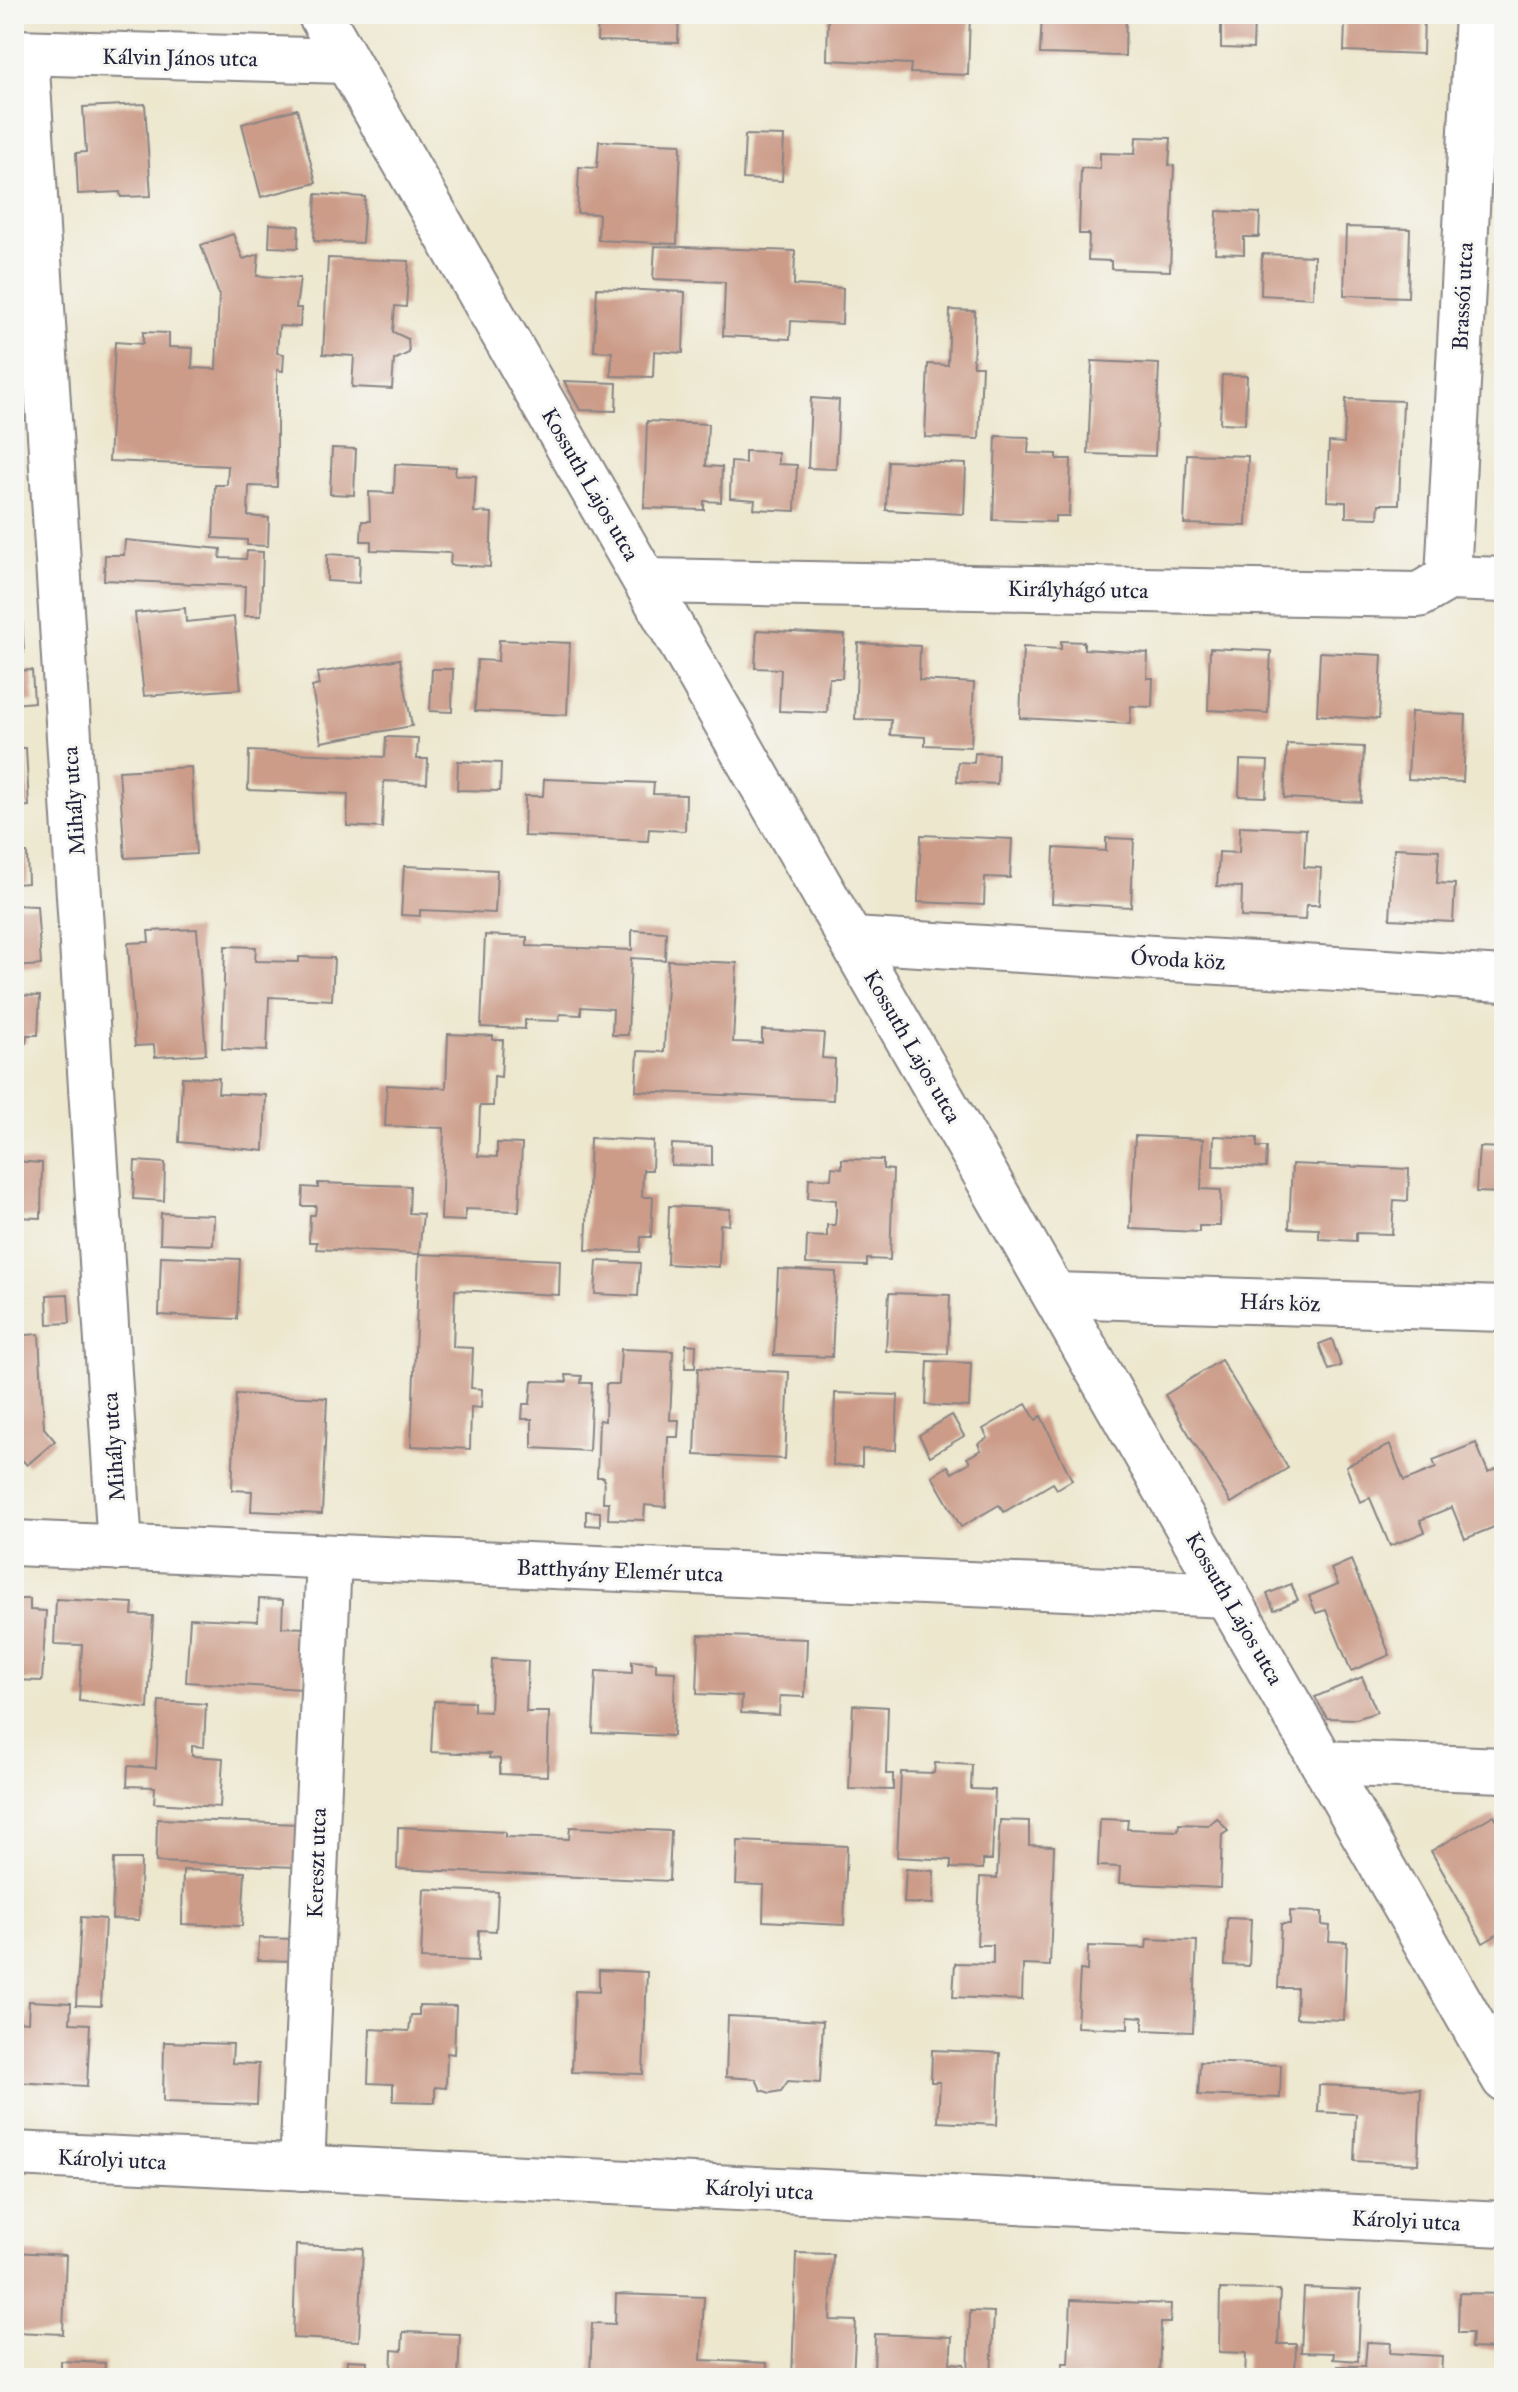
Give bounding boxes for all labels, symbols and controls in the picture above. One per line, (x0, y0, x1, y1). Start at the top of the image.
street label: Kálvin János utca (102, 43, 259, 72)
street label: Brassói utca (1446, 241, 1479, 351)
street label: Kossuth Lajos utca (536, 403, 646, 566)
street label: Királyhágó utca (1007, 575, 1149, 604)
street label: Mihály utca (56, 745, 91, 856)
street label: Óvoda köz (1130, 944, 1226, 975)
street label: Kossuth Lajos utca (858, 965, 968, 1128)
street label: Hárs köz (1239, 1288, 1321, 1317)
street label: Mihály utca (96, 1391, 131, 1502)
street label: Kossuth Lajos utca (1180, 1527, 1290, 1690)
street label: Batthyány Elemér utca (516, 1553, 724, 1588)
street label: Kereszt utca (301, 1807, 332, 1919)
street label: Károlyi utca (57, 2143, 168, 2176)
street label: Károlyi utca (704, 2173, 815, 2206)
street label: Károlyi utca (1351, 2204, 1462, 2237)

